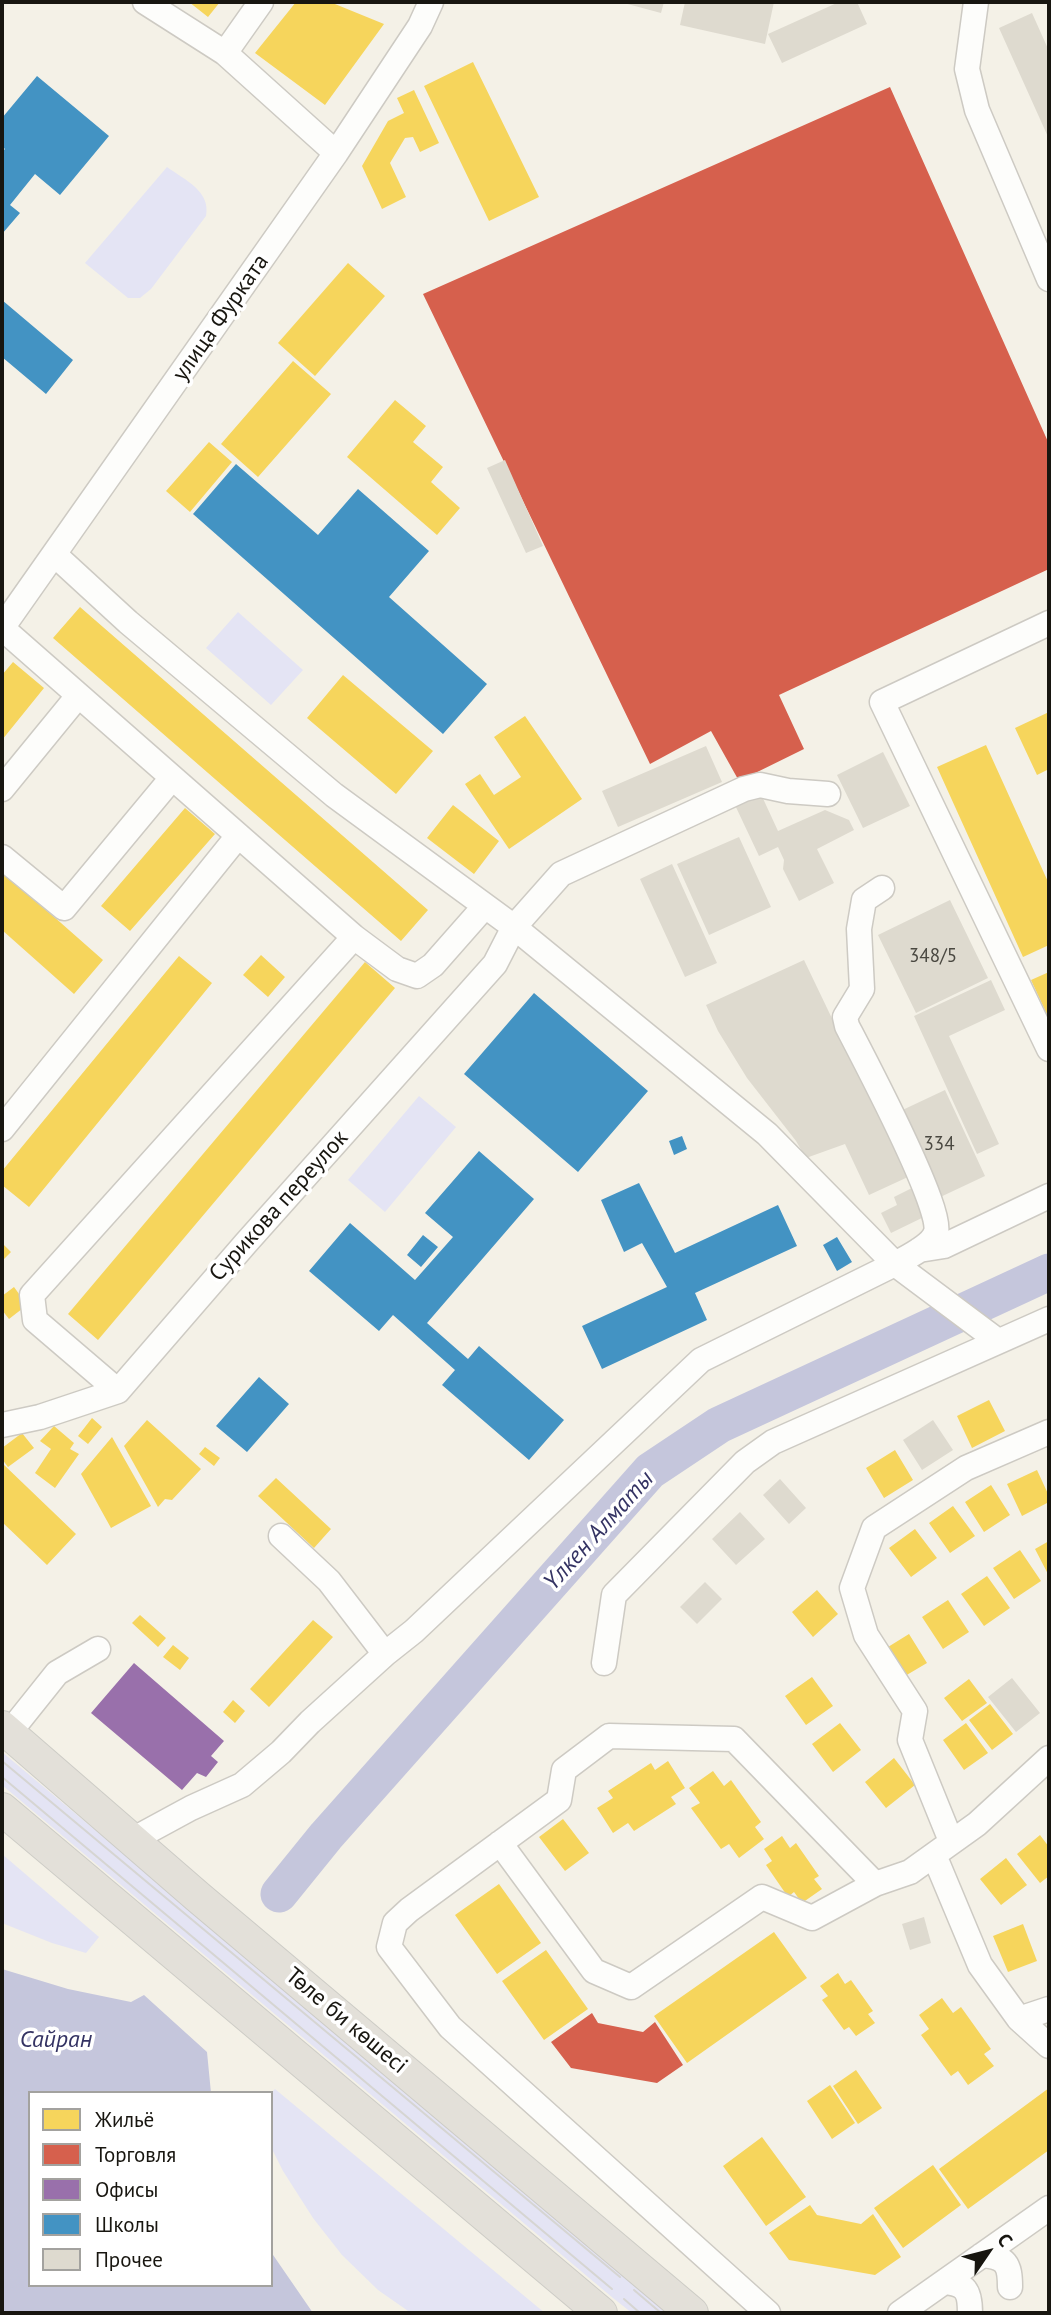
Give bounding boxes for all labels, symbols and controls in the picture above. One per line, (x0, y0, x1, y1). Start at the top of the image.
street label: улица Фурката (167, 249, 275, 387)
house number: 348/5 (909, 946, 957, 968)
street label: Сурикова переулок (204, 1125, 354, 1287)
house number: 334 (923, 1134, 955, 1156)
water label: Үлкен Алматы (538, 1465, 660, 1597)
street label: Төле би көшесі (280, 1962, 412, 2080)
water label: Сайран (20, 2026, 92, 2054)
legend (28, 2091, 273, 2287)
text: Жильё (95, 2106, 154, 2133)
text: Торговля (95, 2141, 176, 2168)
text: Офисы (95, 2176, 158, 2203)
text: Школы (95, 2211, 159, 2238)
north arrow (953, 2217, 1023, 2287)
text: С (992, 2229, 1018, 2251)
text: Прочее (95, 2246, 163, 2273)

